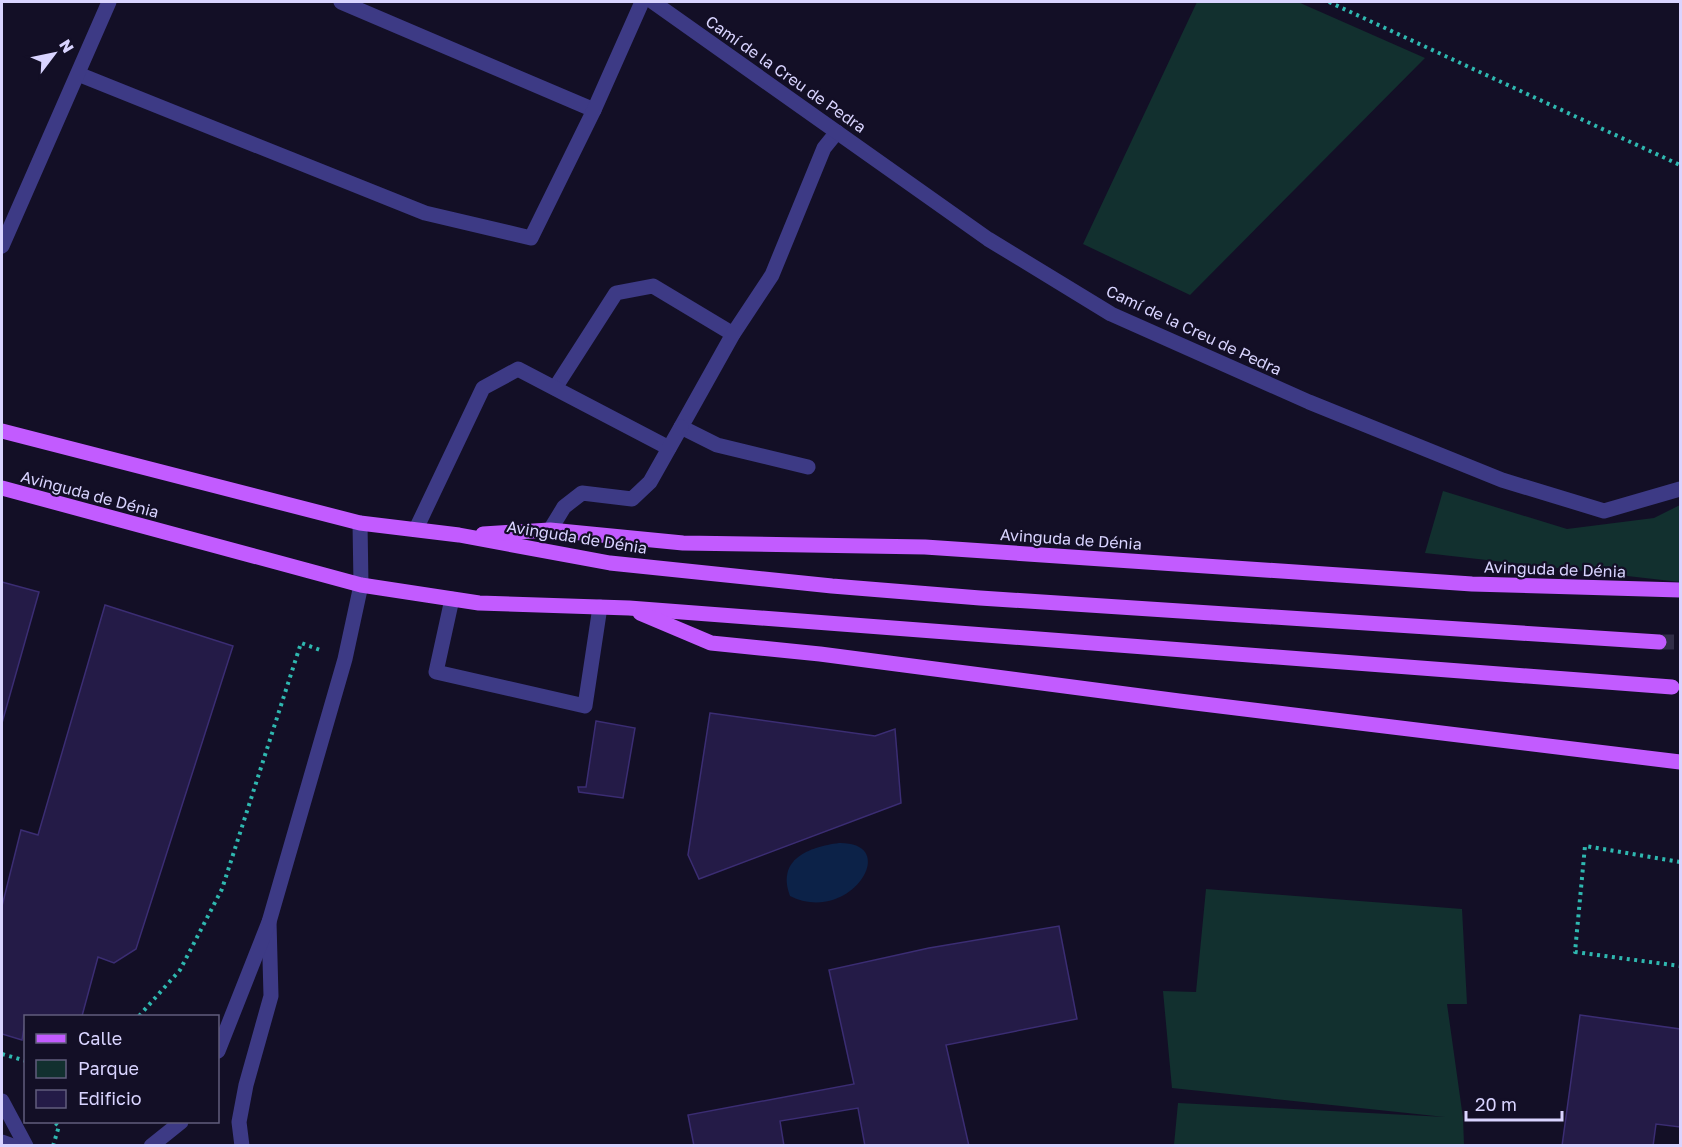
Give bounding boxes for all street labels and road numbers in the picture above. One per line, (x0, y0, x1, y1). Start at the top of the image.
street label: Camí de la Creu de Pedra (702, 11, 870, 137)
street label: Camí de la Creu de Pedra (1103, 281, 1285, 379)
street label: Avinguda de Dénia (19, 466, 161, 522)
street label: Avinguda de Dénia (505, 516, 649, 558)
street label: Avinguda de Dénia (999, 524, 1143, 554)
street label: Avinguda de Dénia (1484, 557, 1626, 581)

